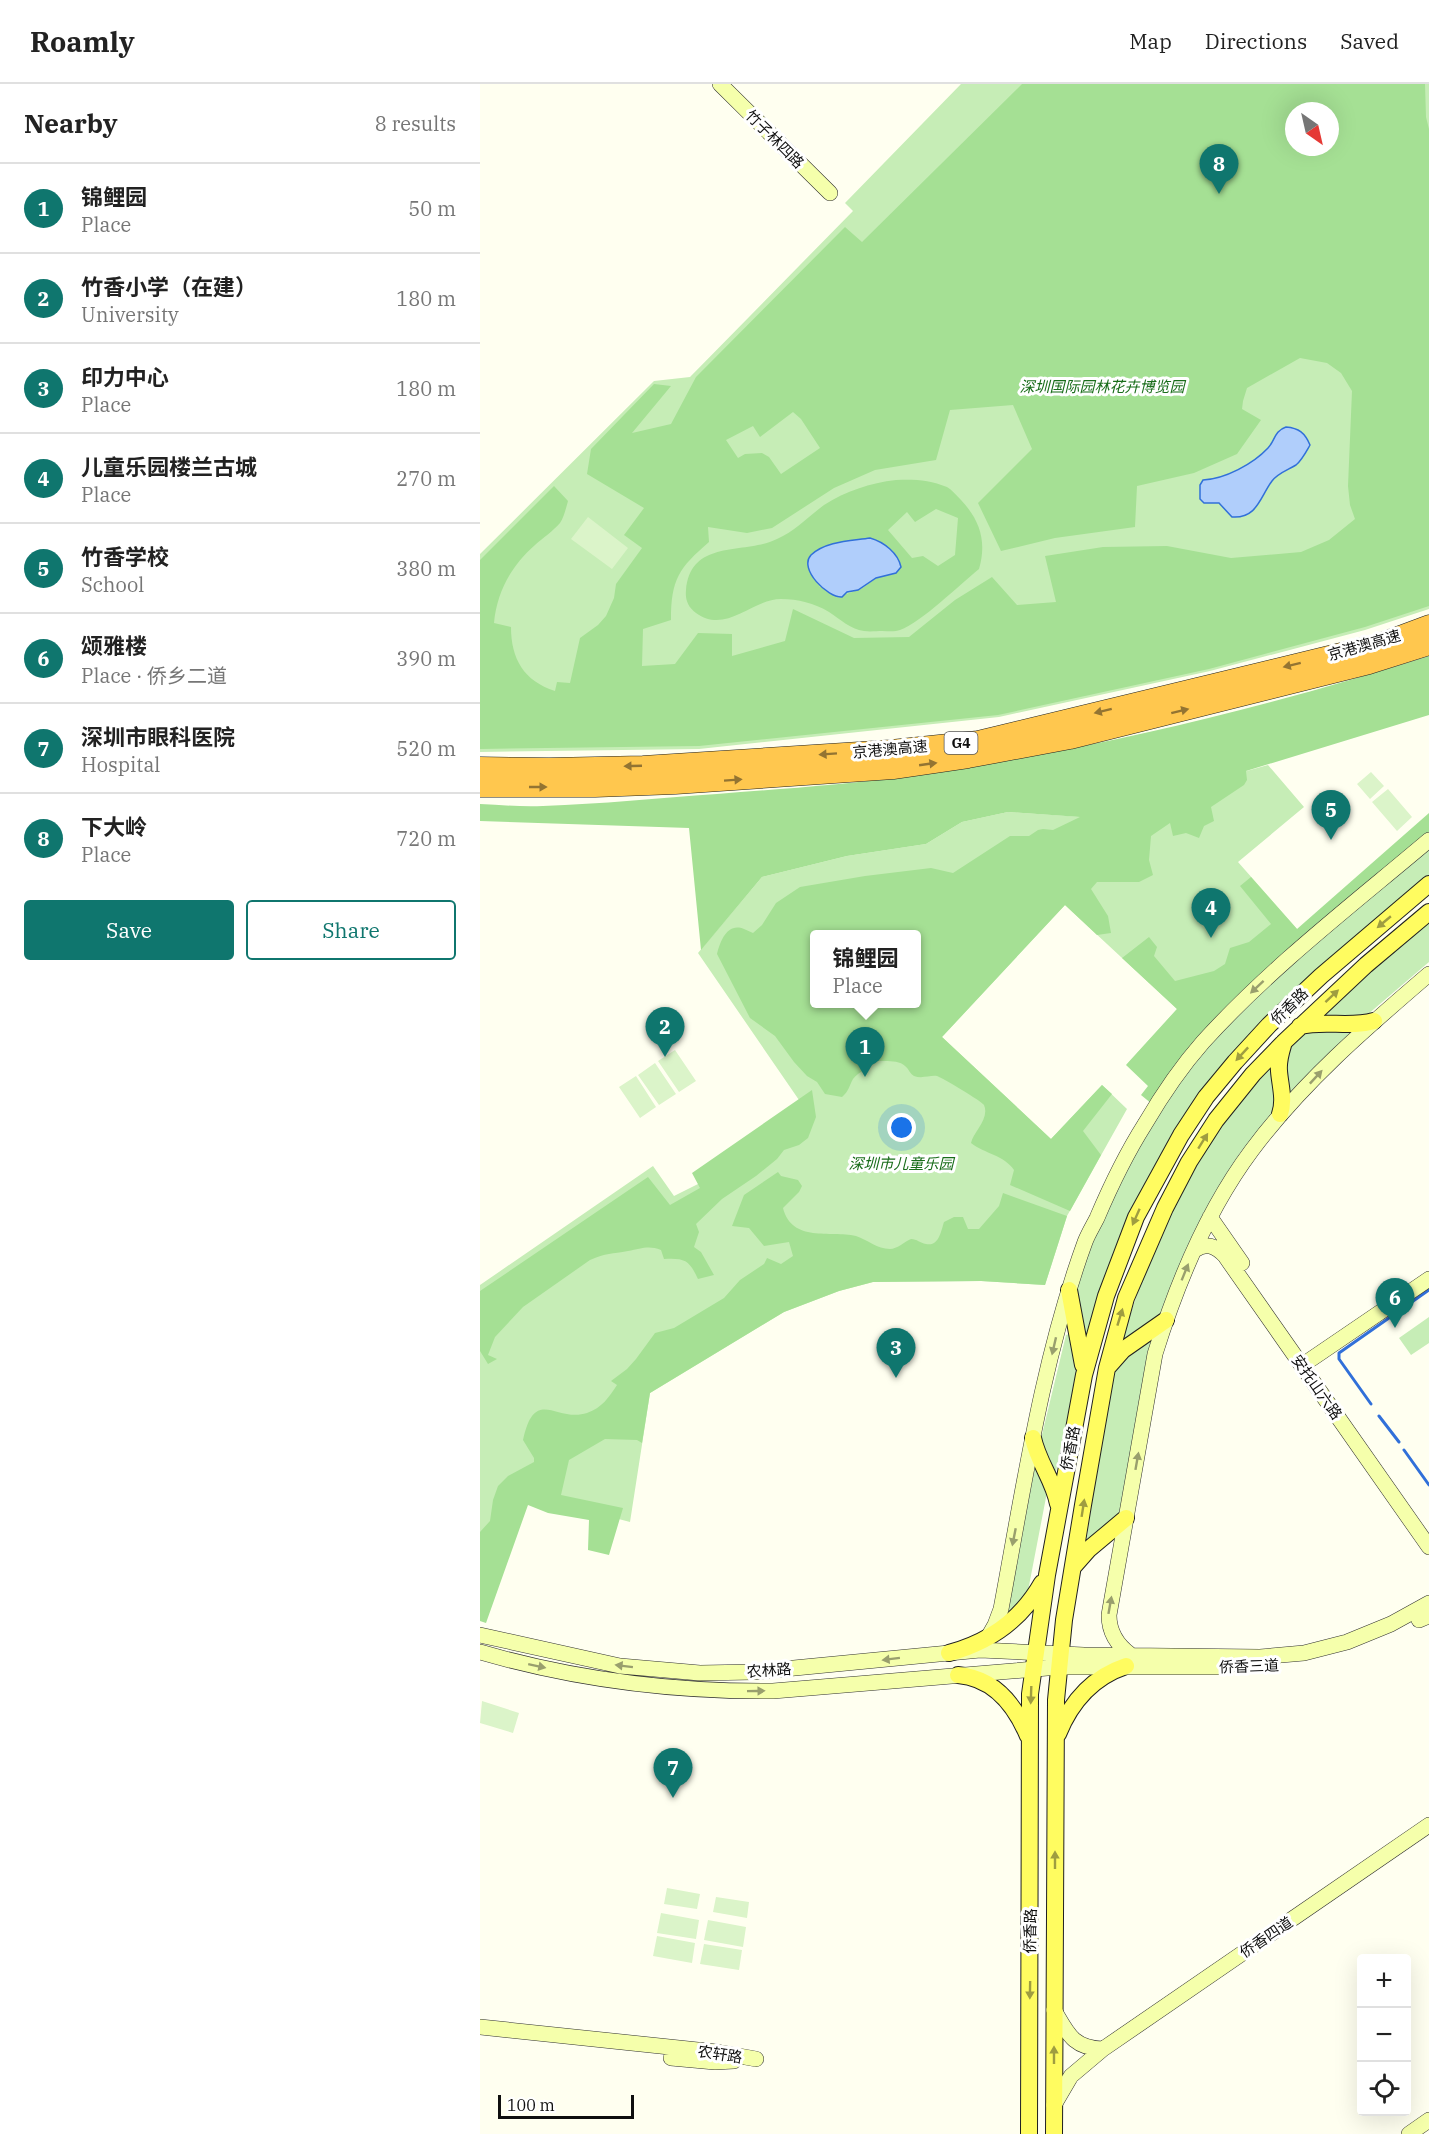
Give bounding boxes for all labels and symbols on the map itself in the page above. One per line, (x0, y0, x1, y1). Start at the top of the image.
north arrow (1285, 102, 1339, 156)
street label: 竹子林四路 (742, 106, 808, 172)
pin: 8 (1200, 144, 1238, 194)
park label: 深圳国际园林花卉博览园 (1019, 377, 1186, 396)
street label: 京港澳高速 (1325, 626, 1403, 664)
one-way arrow (1283, 660, 1301, 670)
one-way arrow (1171, 705, 1189, 715)
one-way arrow (1094, 707, 1112, 717)
road number: G4 (944, 732, 978, 754)
street label: 京港澳高速 (852, 736, 928, 762)
one-way arrow (818, 750, 837, 759)
one-way arrow (918, 760, 937, 769)
one-way arrow (624, 761, 643, 771)
one-way arrow (724, 775, 743, 785)
one-way arrow (529, 782, 548, 792)
pin: 5 (1312, 790, 1350, 840)
pin: 4 (1192, 888, 1230, 938)
one-way arrow (1376, 915, 1392, 928)
one-way arrow (1250, 980, 1265, 993)
street label: 侨香路 (1266, 984, 1312, 1028)
one-way arrow (1325, 990, 1339, 1004)
pin: 2 (646, 1008, 684, 1057)
pin: 1 (846, 1028, 884, 1077)
one-way arrow (1235, 1047, 1249, 1062)
one-way arrow (1308, 1070, 1322, 1084)
your location (887, 1113, 916, 1142)
one-way arrow (1197, 1133, 1208, 1149)
park label: 深圳市儿童乐园 (848, 1154, 955, 1173)
one-way arrow (1132, 1209, 1141, 1226)
one-way arrow (1180, 1263, 1190, 1281)
pin: 6 (1376, 1278, 1414, 1328)
one-way arrow (1116, 1308, 1125, 1326)
pin: 3 (876, 1328, 916, 1378)
one-way arrow (1048, 1337, 1058, 1355)
street label: 安托山六路 (1288, 1351, 1346, 1423)
street label: 侨香路 (1056, 1424, 1084, 1472)
one-way arrow (1132, 1451, 1141, 1470)
one-way arrow (1078, 1499, 1087, 1518)
one-way arrow (1010, 1528, 1019, 1547)
one-way arrow (1106, 1595, 1115, 1614)
one-way arrow (882, 1654, 901, 1664)
street label: 侨香三道 (1219, 1655, 1279, 1677)
street label: 农林路 (746, 1659, 792, 1681)
one-way arrow (614, 1661, 633, 1670)
one-way arrow (528, 1662, 547, 1671)
one-way arrow (747, 1686, 766, 1696)
one-way arrow (1026, 1686, 1035, 1705)
pin: 7 (654, 1748, 692, 1798)
one-way arrow (1050, 1850, 1060, 1869)
street label: 侨香路 (1020, 1908, 1040, 1954)
street label: 侨香四道 (1236, 1912, 1296, 1962)
one-way arrow (1025, 1981, 1034, 2000)
street label: 农轩路 (696, 2041, 744, 2067)
one-way arrow (1049, 2045, 1059, 2064)
scale bar (498, 2092, 634, 2120)

